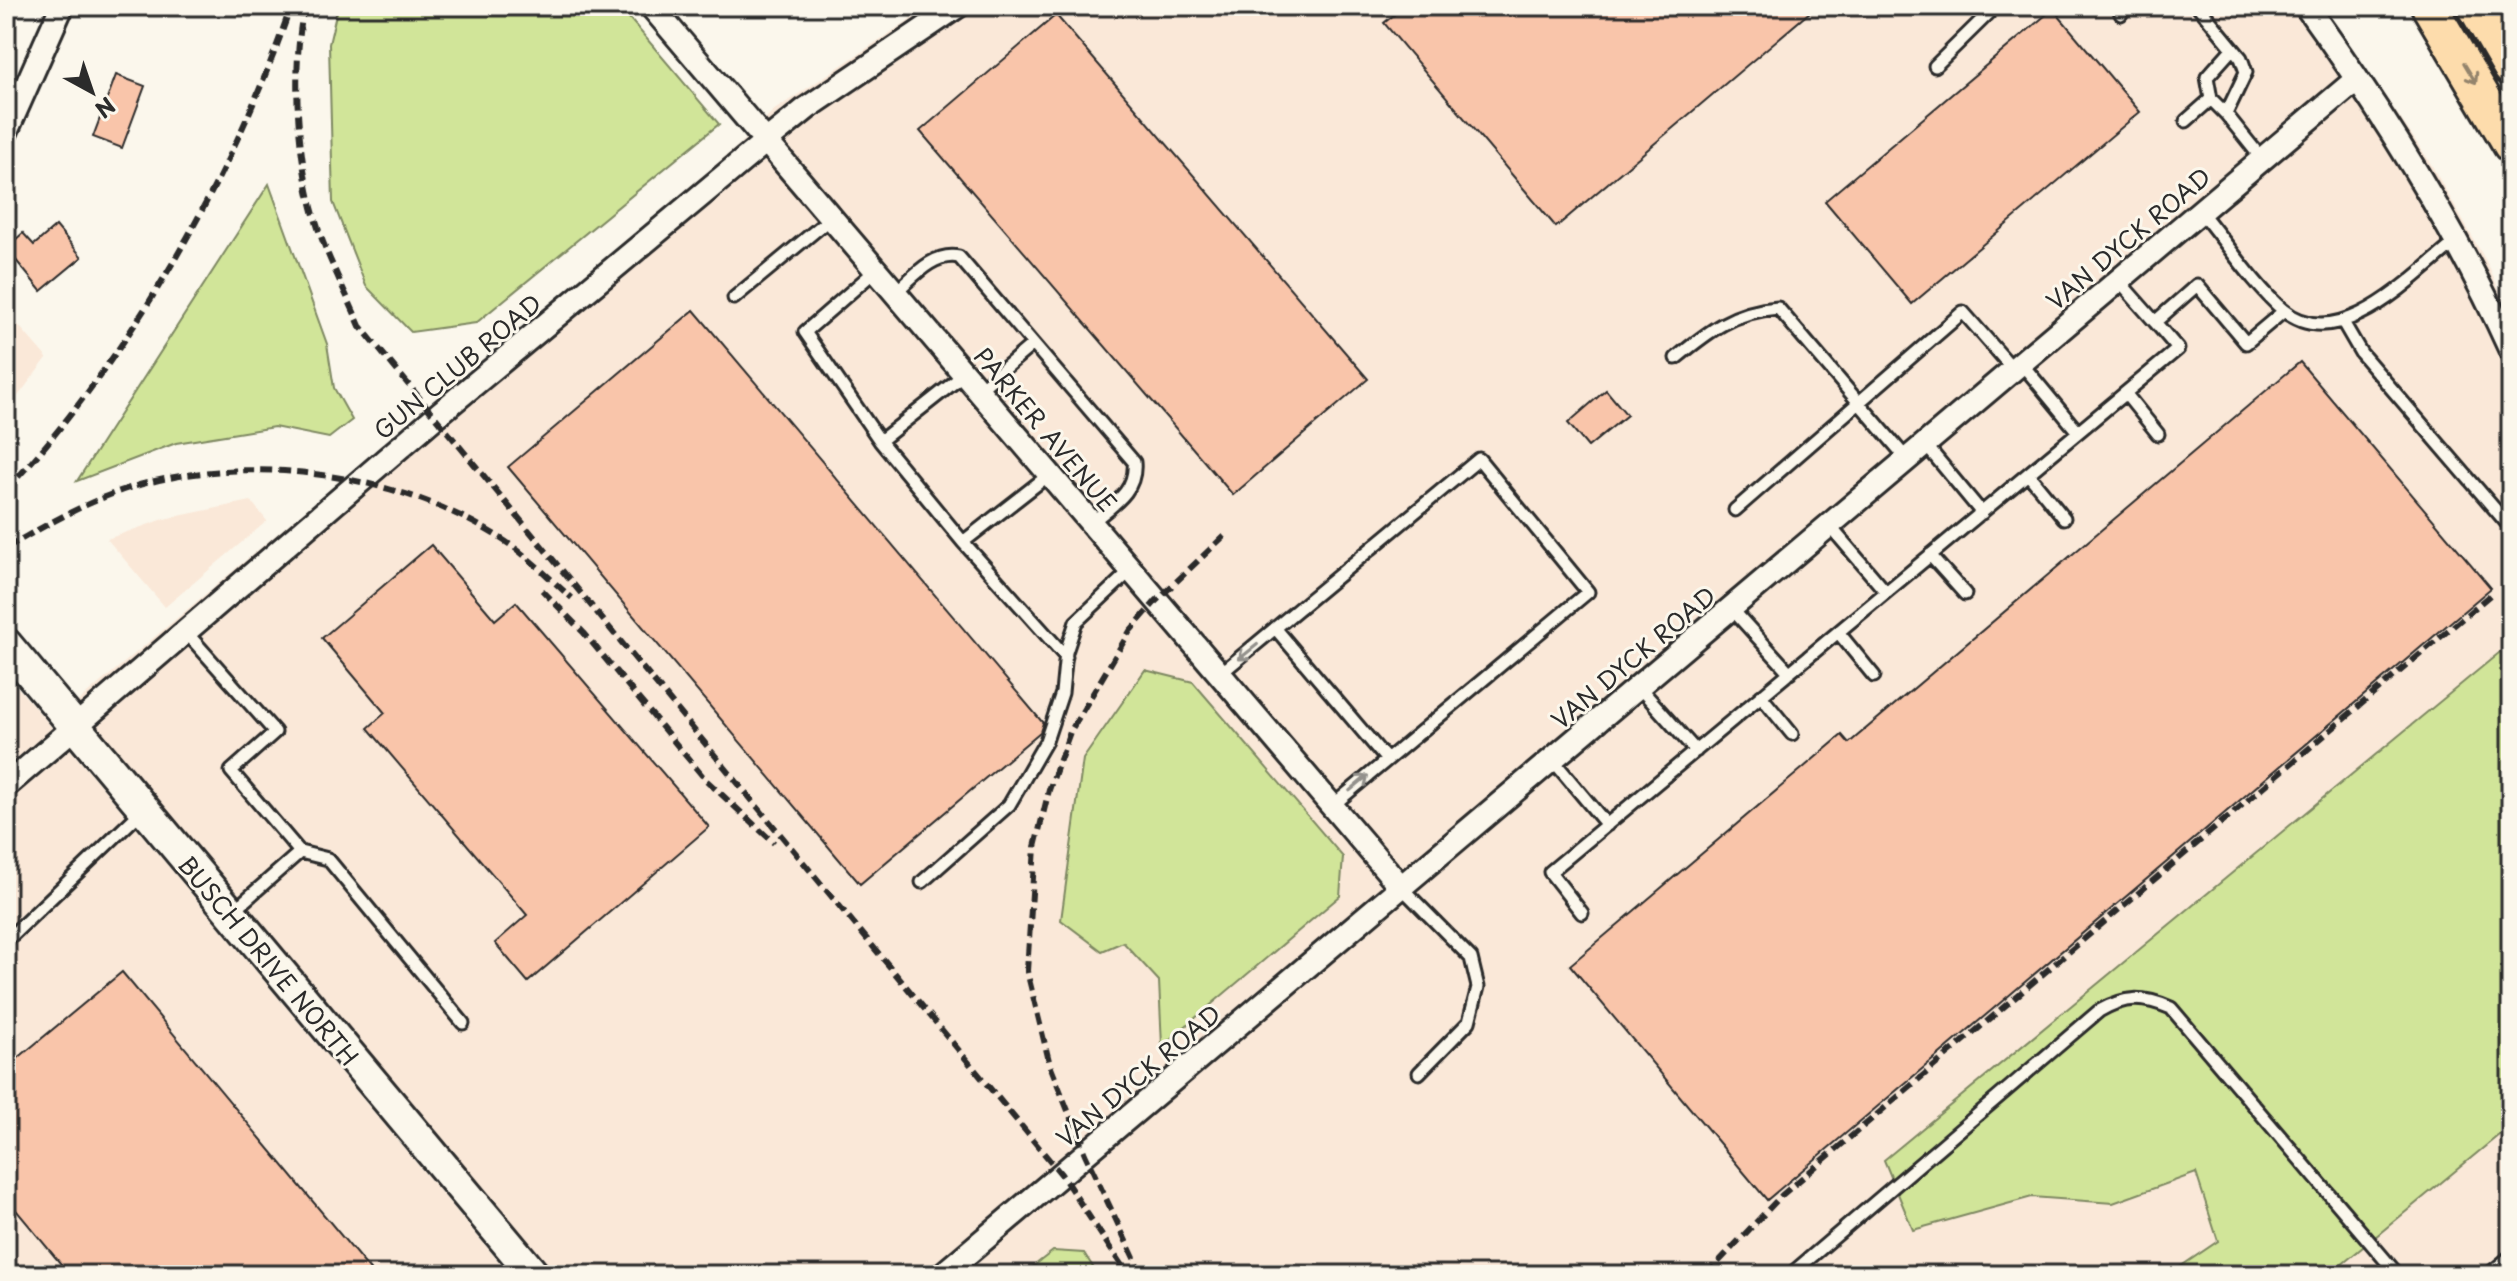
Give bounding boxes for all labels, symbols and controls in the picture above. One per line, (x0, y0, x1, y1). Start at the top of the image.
north arrow (52, 52, 132, 132)
one-way arrow (2462, 61, 2478, 84)
text: N (89, 90, 123, 127)
street label: VAN DYCK ROAD (2038, 158, 2218, 318)
street label: GUN CLUB ROAD (365, 285, 549, 447)
street label: PARKER AVENUE (966, 339, 1126, 519)
street label: VAN DYCK ROAD (1543, 577, 1723, 737)
one-way arrow (1238, 643, 1259, 661)
one-way arrow (1349, 774, 1369, 792)
street label: BUSCH DRIVE NORTH (170, 847, 368, 1073)
street label: VAN DYCK ROAD (1048, 995, 1228, 1155)

